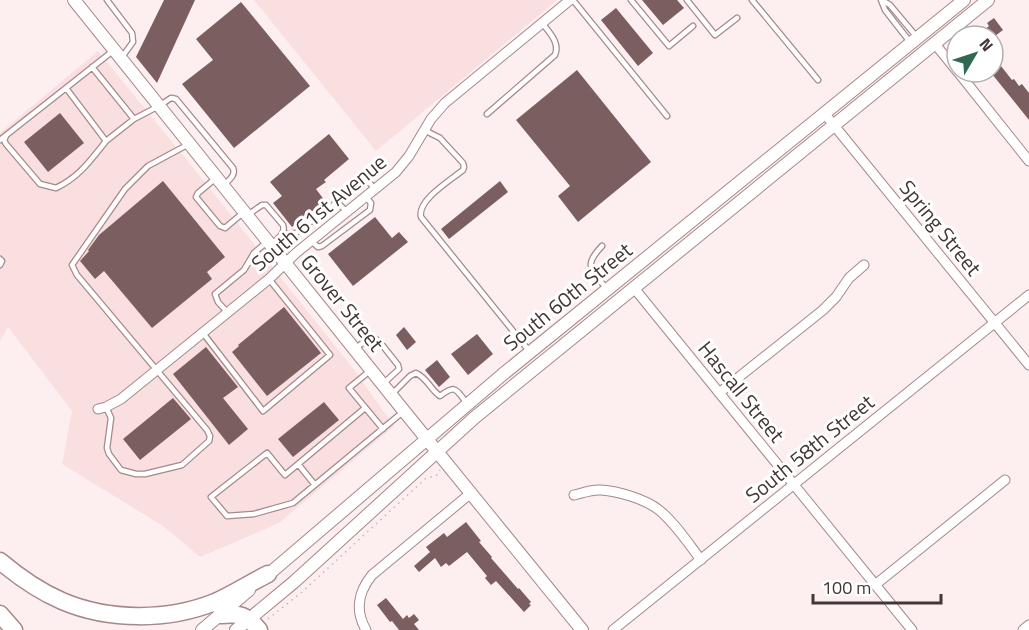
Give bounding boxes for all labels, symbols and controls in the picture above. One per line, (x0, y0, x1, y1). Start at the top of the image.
north arrow (945, 24, 1005, 84)
text: N (974, 33, 999, 56)
street label: South 61st Avenue (244, 146, 393, 278)
street label: Spring Street (892, 173, 990, 283)
street label: South 60th Street (496, 234, 639, 358)
street label: Grover Street (293, 247, 393, 359)
street label: Hascall Street (691, 334, 793, 450)
street label: South 58th Street (738, 386, 881, 510)
scale bar (813, 567, 940, 605)
text: 100 m (822, 574, 871, 601)

